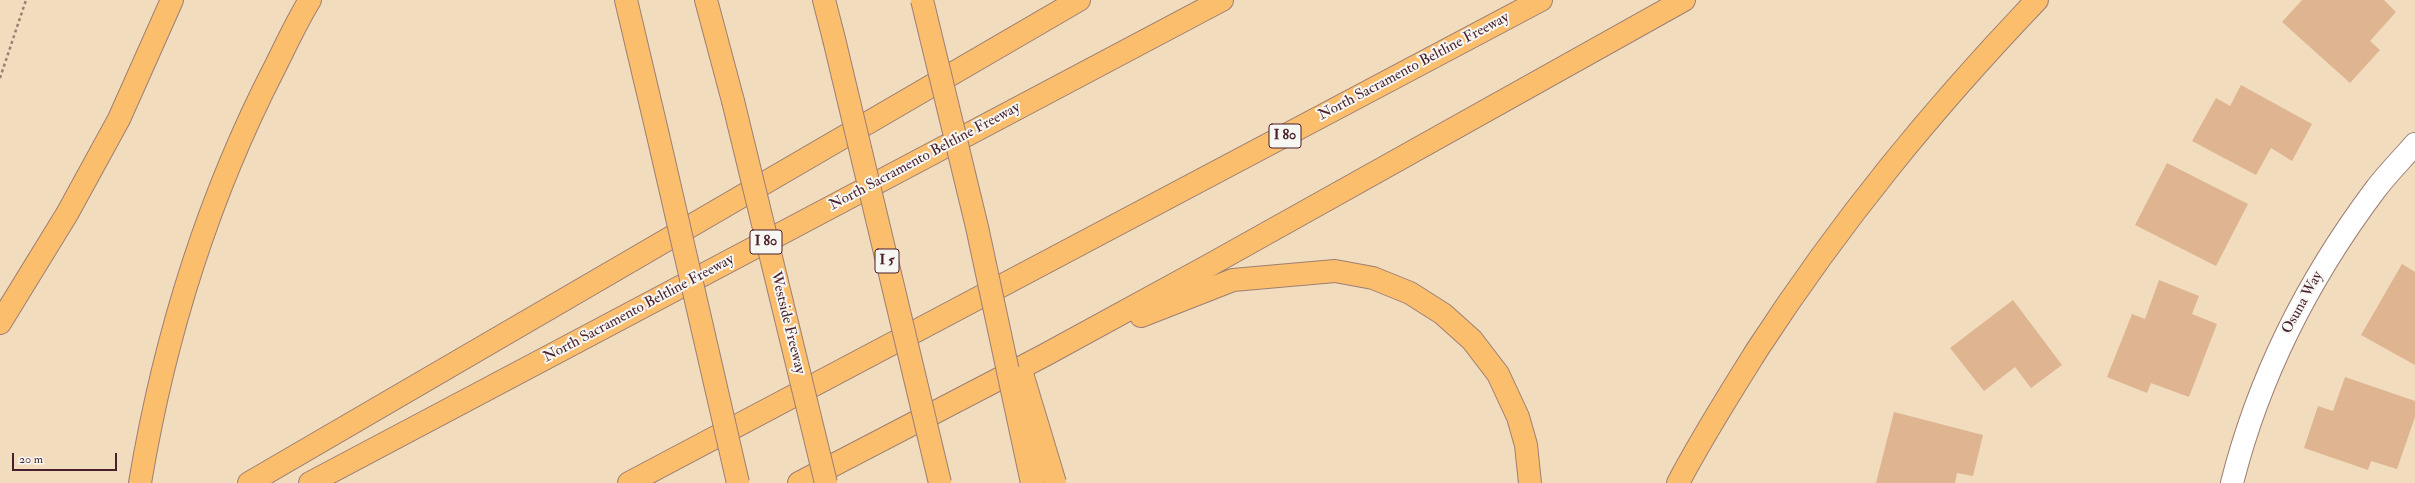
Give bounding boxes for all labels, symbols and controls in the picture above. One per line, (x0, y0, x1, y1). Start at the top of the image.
street label: North Sacramento Beltline Freeway (1316, 9, 1512, 125)
street label: North Sacramento Beltline Freeway (827, 99, 1023, 215)
road number: I 80 (1269, 124, 1301, 148)
road number: I 80 (750, 230, 782, 254)
road number: I 5 (875, 249, 899, 273)
street label: North Sacramento Beltline Freeway (541, 251, 737, 367)
street label: Osuna Way (2278, 269, 2328, 337)
street label: Westside Freeway (766, 270, 808, 376)
scale bar (14, 445, 119, 471)
text: 20 m (19, 452, 43, 467)

